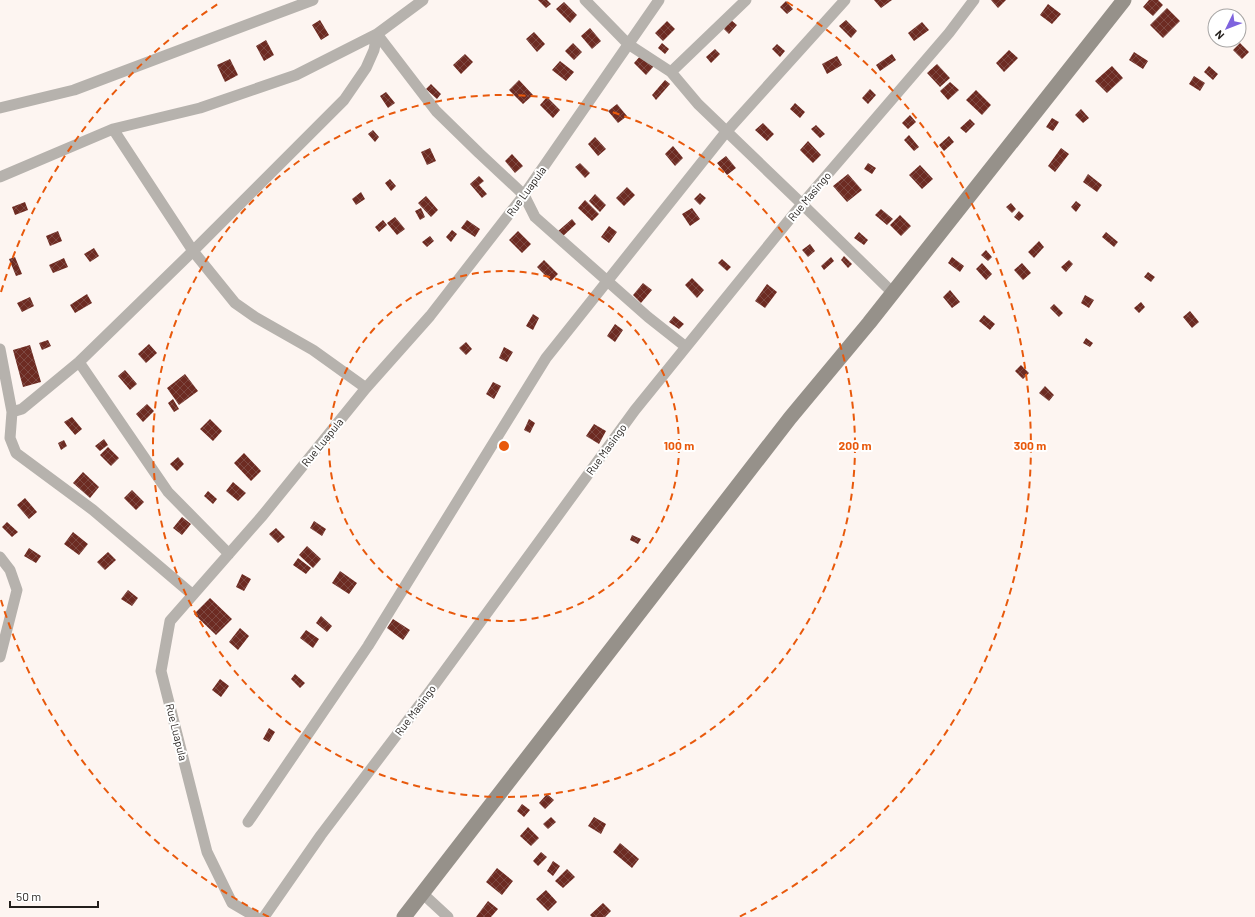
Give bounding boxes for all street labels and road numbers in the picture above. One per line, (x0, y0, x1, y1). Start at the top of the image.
street label: Rue Luapula (504, 163, 548, 219)
street label: Rue Masingo (785, 169, 833, 223)
street label: Rue Luapula (299, 415, 345, 469)
street label: Rue Masingo (583, 421, 629, 477)
street label: Rue Masingo (392, 682, 438, 738)
street label: Rue Luapula (164, 702, 190, 762)

